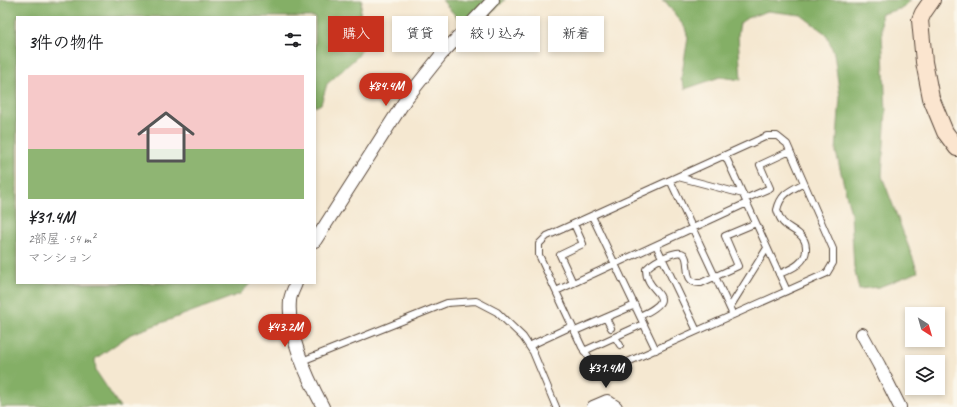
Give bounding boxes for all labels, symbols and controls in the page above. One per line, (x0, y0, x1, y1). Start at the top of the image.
chip: 購入 (328, 16, 384, 52)
chip: 賃貸 (392, 16, 448, 52)
chip: 絞り込み (456, 16, 540, 52)
chip: 新着 (548, 16, 604, 52)
icon: filters (282, 29, 304, 51)
text: 3件の物件 (28, 32, 104, 53)
pin: ¥84.4M (353, 73, 419, 107)
text: ¥84.4M (368, 78, 404, 94)
icon: home (130, 101, 202, 173)
text: ¥31.4M (28, 207, 74, 228)
text: 2部屋 · 54 m² (28, 231, 95, 247)
text: マンション (28, 250, 92, 266)
north arrow (905, 307, 945, 347)
map controls (905, 307, 945, 395)
pin: ¥43.2M (252, 314, 318, 348)
text: ¥43.2M (267, 319, 303, 335)
pin: ¥31.4M (573, 355, 639, 389)
button: layers (905, 355, 945, 395)
text: ¥31.4M (588, 360, 624, 376)

